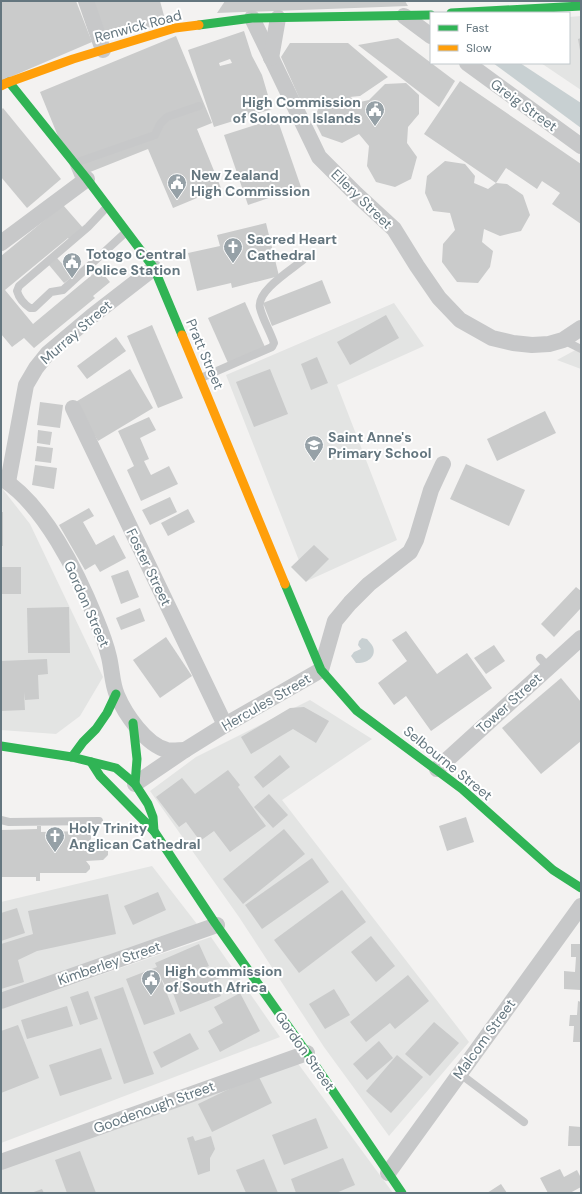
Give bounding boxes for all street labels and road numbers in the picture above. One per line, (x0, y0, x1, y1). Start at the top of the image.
street label: Renwick Road (93, 6, 183, 46)
street label: Greig Street (487, 75, 561, 135)
street label: Ellery Street (328, 165, 396, 233)
street label: Murray Street (37, 296, 115, 368)
street label: Pratt Street (182, 316, 228, 392)
street label: Foster Street (122, 525, 176, 609)
street label: Gordon Street (60, 558, 114, 650)
street label: Hercules Street (218, 669, 314, 735)
street label: Tower Street (473, 669, 545, 737)
street label: Selbourne Street (400, 722, 496, 804)
street label: Kimberley Street (55, 937, 163, 989)
street label: Malcom Street (449, 995, 519, 1083)
street label: Gordon Street (271, 1008, 339, 1094)
street label: Goodenough Street (91, 1077, 217, 1137)

